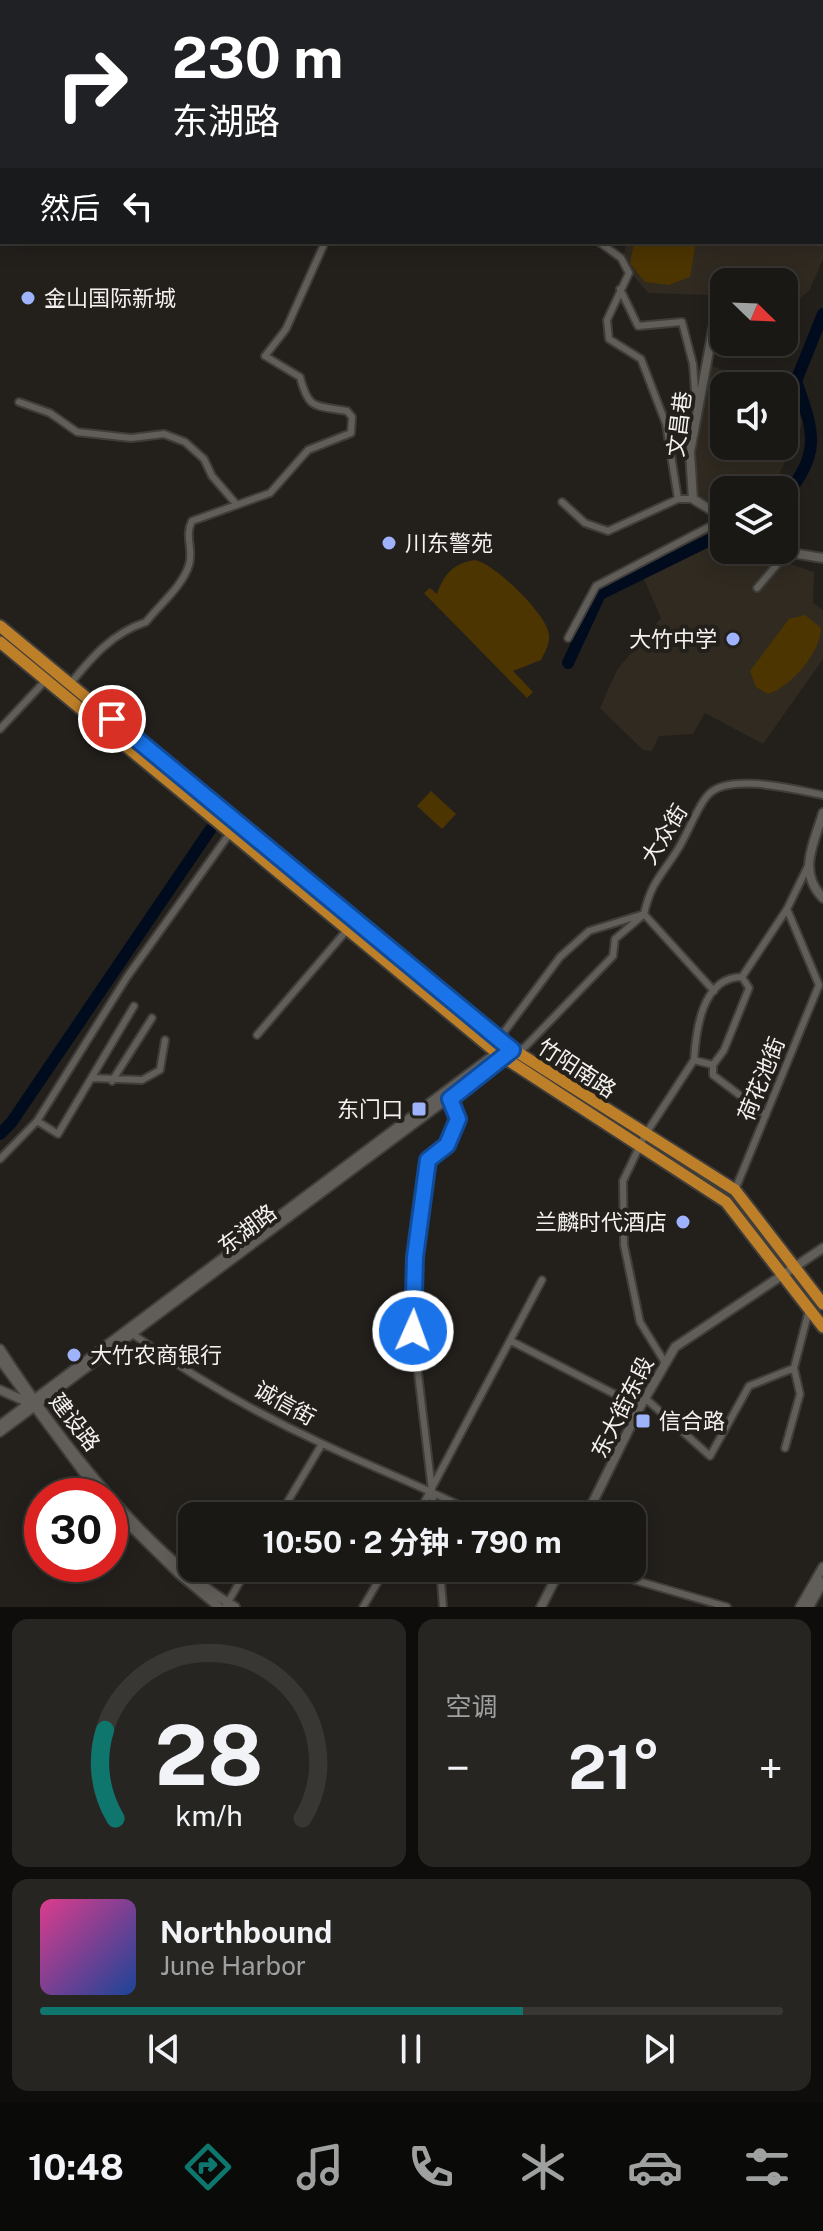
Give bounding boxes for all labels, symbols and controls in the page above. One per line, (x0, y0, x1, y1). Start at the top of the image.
text: 230 m (172, 25, 344, 91)
icon: right (40, 32, 144, 136)
text: 东湖路 (172, 100, 280, 142)
icon: left (116, 184, 160, 228)
text: 然后 (40, 190, 100, 226)
north arrow (710, 268, 798, 356)
map controls (710, 268, 798, 564)
place label: 金山国际新城 (44, 285, 176, 311)
marker: 金山国际新城 (19, 289, 37, 307)
button: sound (710, 372, 798, 460)
street label: 文昌巷 (662, 390, 696, 458)
button: layers (710, 476, 798, 564)
place label: 川东警苑 (405, 530, 493, 556)
marker: 川东警苑 (380, 534, 398, 552)
place label: 大竹中学 (629, 626, 717, 652)
marker: 大竹中学 (724, 630, 742, 648)
pin (78, 685, 146, 753)
icon: arrive (90, 697, 134, 741)
street label: 大众街 (635, 799, 693, 869)
street label: 竹阳南路 (533, 1033, 621, 1103)
street label: 荷花池街 (732, 1033, 790, 1125)
place label: 东门口 (337, 1096, 403, 1122)
marker: 东门口 (410, 1100, 428, 1118)
street label: 东湖路 (213, 1199, 281, 1259)
place label: 兰麟时代酒店 (535, 1209, 667, 1235)
marker: 兰麟时代酒店 (674, 1213, 692, 1231)
position arrow (371, 1289, 455, 1373)
place label: 大竹农商银行 (90, 1342, 222, 1368)
marker: 大竹农商银行 (65, 1346, 83, 1364)
street label: 东大街东段 (585, 1352, 659, 1462)
street label: 诚信街 (250, 1376, 320, 1430)
street label: 建设路 (44, 1388, 106, 1456)
place label: 信合路 (659, 1408, 725, 1434)
marker: 信合路 (634, 1412, 652, 1430)
speed limit sign: 30 (24, 1478, 128, 1582)
text: 10:50 · 2 分钟 · 790 m (262, 1524, 562, 1560)
text: 空调 (446, 1691, 498, 1722)
text: 28 (154, 1706, 263, 1804)
text: 21° (568, 1732, 660, 1803)
text: − (446, 1742, 470, 1794)
text: + (759, 1742, 783, 1794)
text: km/h (175, 1799, 242, 1832)
text: Northbound (160, 1914, 332, 1950)
text: June Harbor (160, 1950, 306, 1981)
icon: previous (142, 2027, 186, 2071)
icon: pause (389, 2027, 433, 2071)
icon: next (637, 2027, 681, 2071)
icon: directions (180, 2139, 236, 2195)
icon: music (292, 2139, 348, 2195)
icon: phone (403, 2139, 459, 2195)
icon: climate (515, 2139, 571, 2195)
icon: car (627, 2139, 683, 2195)
icon: filters (739, 2139, 795, 2195)
text: 10:48 (28, 2146, 124, 2188)

